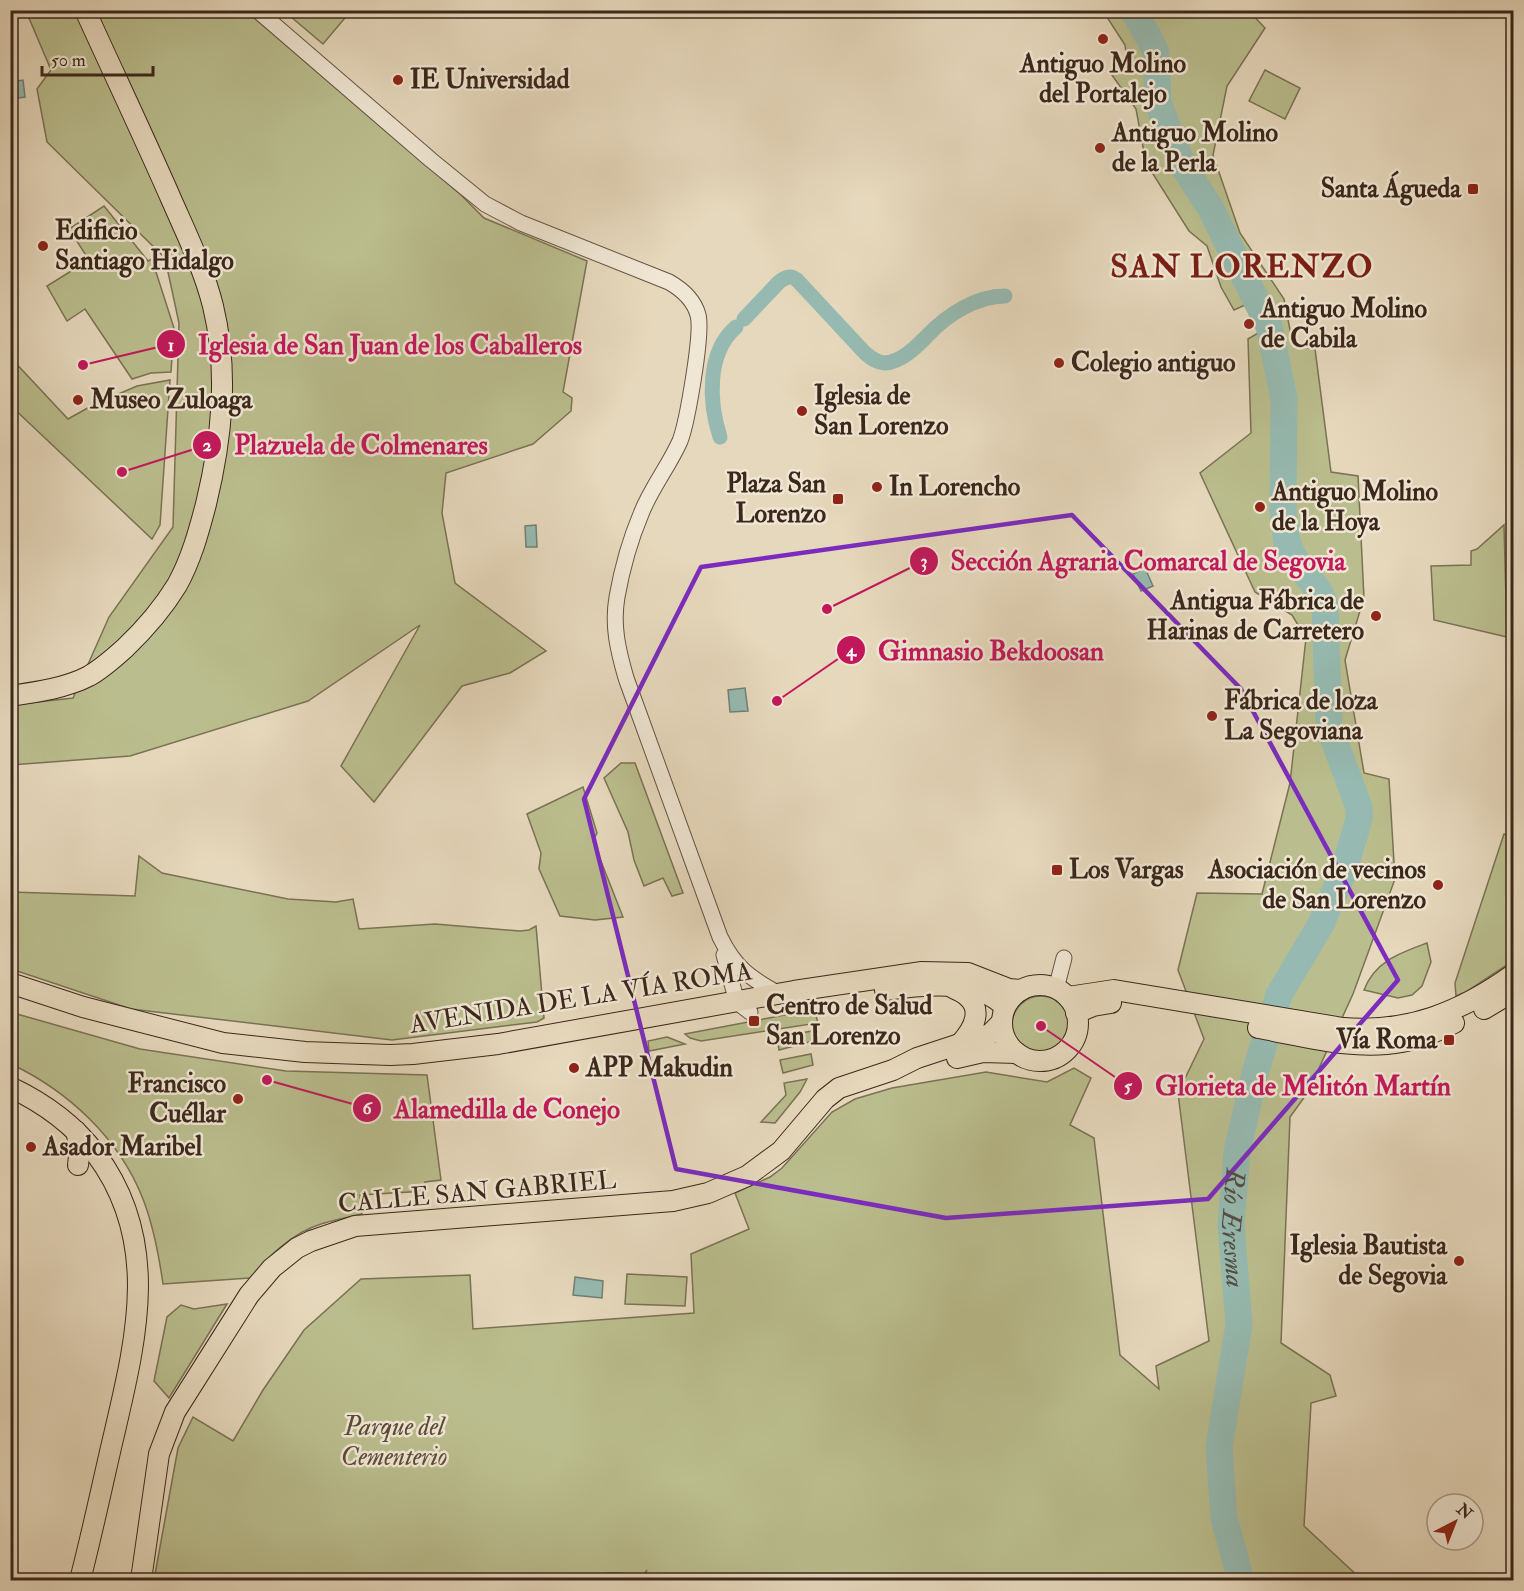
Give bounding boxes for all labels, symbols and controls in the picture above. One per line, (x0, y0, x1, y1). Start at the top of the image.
marker: Antiguo Molino del Portalejo (1096, 32, 1110, 46)
scale bar (42, 39, 153, 77)
place label: Antiguo Molino del Portalejo (1019, 48, 1186, 110)
text: 50 m (51, 49, 86, 72)
place label: IE Universidad (410, 64, 570, 96)
marker: IE Universidad (391, 73, 405, 87)
place label: Antiguo Molino de la Perla (1111, 117, 1278, 179)
marker: Antiguo Molino de la Perla (1093, 141, 1107, 155)
place label: Santa Águeda (1321, 170, 1462, 206)
marker: Santa Águeda (1466, 182, 1480, 196)
place label: Edificio Santiago Hidalgo (55, 215, 234, 278)
marker: Edificio Santiago Hidalgo (36, 239, 50, 253)
district label: SAN LORENZO (1110, 247, 1374, 287)
place label: Antiguo Molino de Cabila (1260, 293, 1427, 355)
marker: Antiguo Molino de Cabila (1242, 317, 1256, 331)
callout: Iglesia de San Juan de los Caballeros (156, 322, 594, 367)
text: Iglesia de San Juan de los Caballeros (198, 329, 582, 363)
text: 1 (168, 334, 174, 357)
place label: Colegio antiguo (1071, 347, 1236, 380)
marker: Colegio antiguo (1052, 356, 1066, 370)
place label: Iglesia de San Lorenzo (814, 380, 949, 442)
place label: Museo Zuloaga (89, 384, 253, 417)
marker: Museo Zuloaga (71, 393, 85, 407)
marker: Iglesia de San Lorenzo (795, 404, 809, 418)
callout: Plazuela de Colmenares (192, 422, 499, 467)
text: Plazuela de Colmenares (234, 429, 488, 462)
text: 2 (202, 434, 212, 457)
place label: Plaza San Lorenzo (726, 468, 827, 530)
place label: In Lorencho (889, 471, 1021, 503)
place label: Antiguo Molino de la Hoya (1271, 476, 1438, 539)
marker: In Lorencho (870, 480, 884, 494)
marker: Plaza San Lorenzo (831, 492, 845, 506)
marker: Antiguo Molino de la Hoya (1253, 500, 1267, 514)
callout: Sección Agraria Comarcal de Segovia (909, 538, 1358, 583)
text: Sección Agraria Comarcal de Segovia (950, 545, 1346, 579)
text: 3 (921, 550, 928, 573)
place label: Antigua Fábrica de Harinas de Carretero (1147, 585, 1364, 647)
marker: Antigua Fábrica de Harinas de Carretero (1369, 609, 1383, 623)
callout: Gimnasio Bekdoosan (836, 628, 1116, 673)
text: Gimnasio Bekdoosan (878, 635, 1104, 668)
text: 4 (845, 639, 857, 662)
place label: Fábrica de loza La Segoviana (1224, 685, 1379, 748)
marker: Fábrica de loza La Segoviana (1205, 709, 1219, 723)
place label: Los Vargas (1069, 854, 1184, 887)
place label: Asociación de vecinos de San Lorenzo (1207, 854, 1426, 916)
marker: Los Vargas (1050, 863, 1064, 877)
marker: Asociación de vecinos de San Lorenzo (1431, 878, 1445, 892)
street label: AVENIDA DE LA VÍA ROMA (406, 953, 755, 1041)
place label: Centro de Salud San Lorenzo (766, 990, 932, 1052)
marker: Centro de Salud San Lorenzo (747, 1014, 761, 1028)
place label: Vía Roma (1335, 1024, 1438, 1056)
marker: Vía Roma (1442, 1033, 1456, 1047)
place label: APP Makudin (585, 1052, 734, 1084)
marker: APP Makudin (567, 1061, 581, 1075)
callout: Glorieta de Melitón Martín (1113, 1063, 1463, 1108)
place label: Francisco Cuéllar (127, 1068, 226, 1130)
text: Glorieta de Melitón Martín (1155, 1070, 1451, 1103)
text: 5 (1124, 1075, 1133, 1098)
callout: Alamedilla de Conejo (352, 1086, 632, 1131)
marker: Francisco Cuéllar (231, 1092, 245, 1106)
text: Alamedilla de Conejo (393, 1093, 620, 1126)
text: 6 (362, 1097, 373, 1120)
place label: Asador Maribel (42, 1131, 202, 1163)
marker: Asador Maribel (24, 1140, 38, 1154)
street label: CALLE SAN GABRIEL (337, 1164, 618, 1220)
water label: Río Eresma (1214, 1166, 1252, 1289)
place label: Iglesia Bautista de Segovia (1290, 1230, 1448, 1293)
marker: Iglesia Bautista de Segovia (1452, 1254, 1466, 1268)
park label: Parque del Cementerio (341, 1411, 447, 1473)
north arrow (1425, 1492, 1485, 1552)
text: N (1452, 1499, 1477, 1524)

